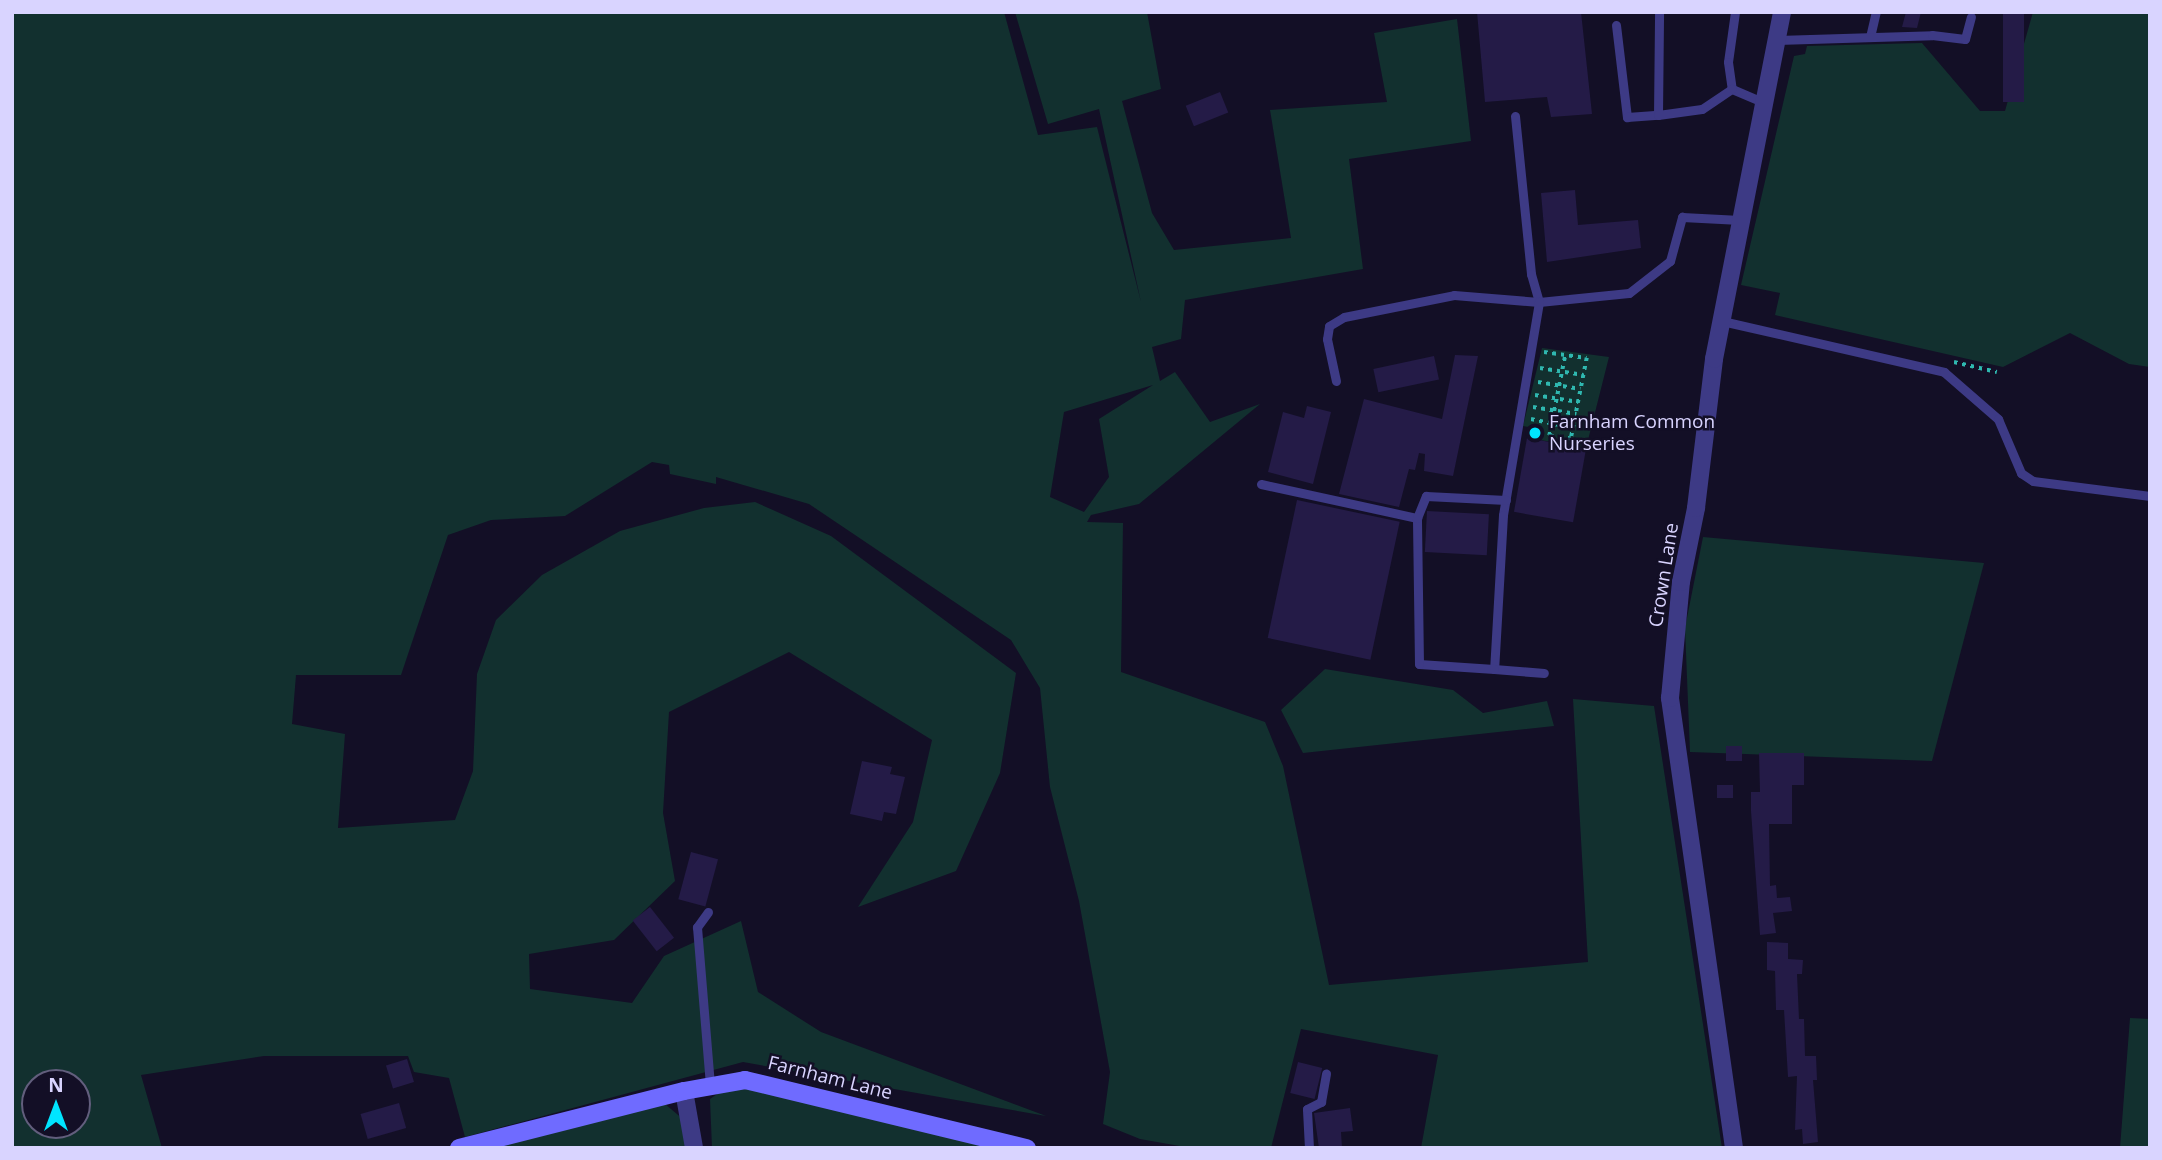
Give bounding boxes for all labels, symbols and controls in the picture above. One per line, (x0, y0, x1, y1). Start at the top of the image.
place label: Farnham Common Nurseries (1549, 411, 1715, 455)
marker: Farnham Common Nurseries (1527, 425, 1543, 441)
street label: Crown Lane (1645, 521, 1683, 629)
street label: Farnham Lane (765, 1052, 895, 1104)
north arrow (21, 1069, 91, 1139)
text: N (48, 1072, 64, 1098)

